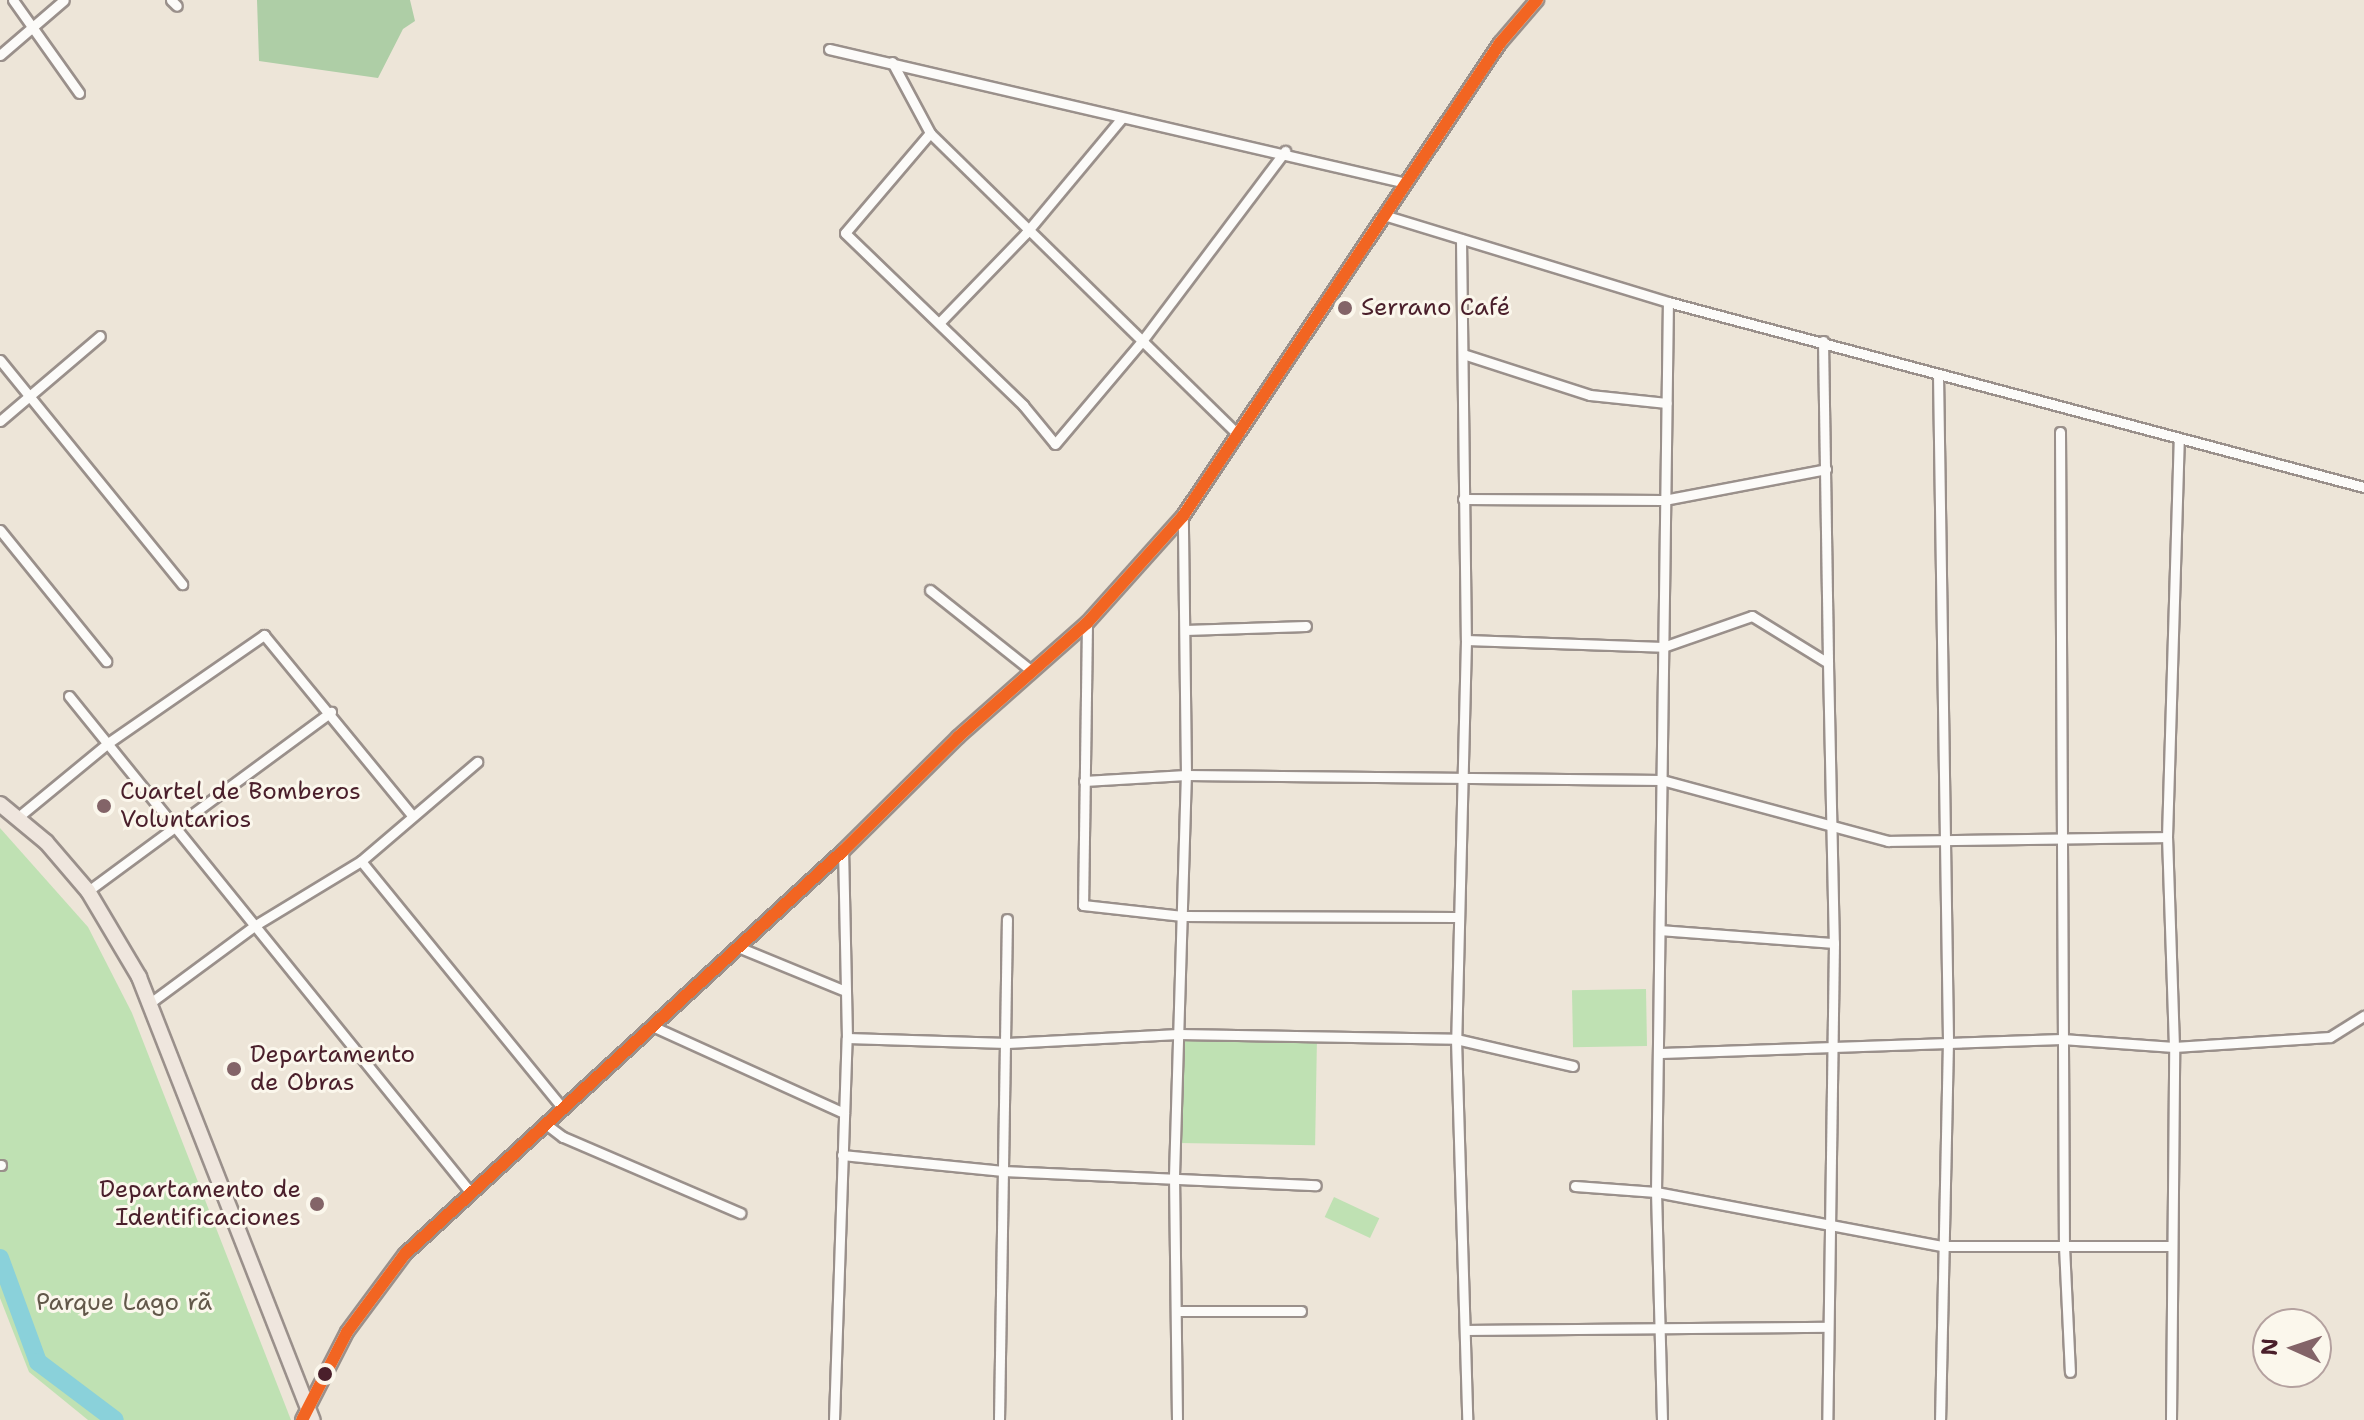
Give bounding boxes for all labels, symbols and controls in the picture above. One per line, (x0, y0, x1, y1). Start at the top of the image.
place label: Serrano Café (1361, 294, 1510, 322)
marker: Serrano Café (1336, 299, 1354, 317)
place label: Cuartel de Bomberos Voluntarios (120, 778, 361, 834)
marker: Cuartel de Bomberos Voluntarios (95, 797, 113, 815)
place label: Departamento de Obras (250, 1041, 415, 1097)
marker: Departamento de Obras (225, 1060, 243, 1078)
place label: Departamento de Identificaciones (99, 1176, 301, 1232)
marker: Departamento de Identificaciones (308, 1195, 326, 1213)
park label: Parque Lago rã (36, 1289, 212, 1317)
north arrow (2252, 1308, 2332, 1388)
text: N (2255, 1337, 2284, 1356)
unlabelled marker (317, 1366, 333, 1382)

